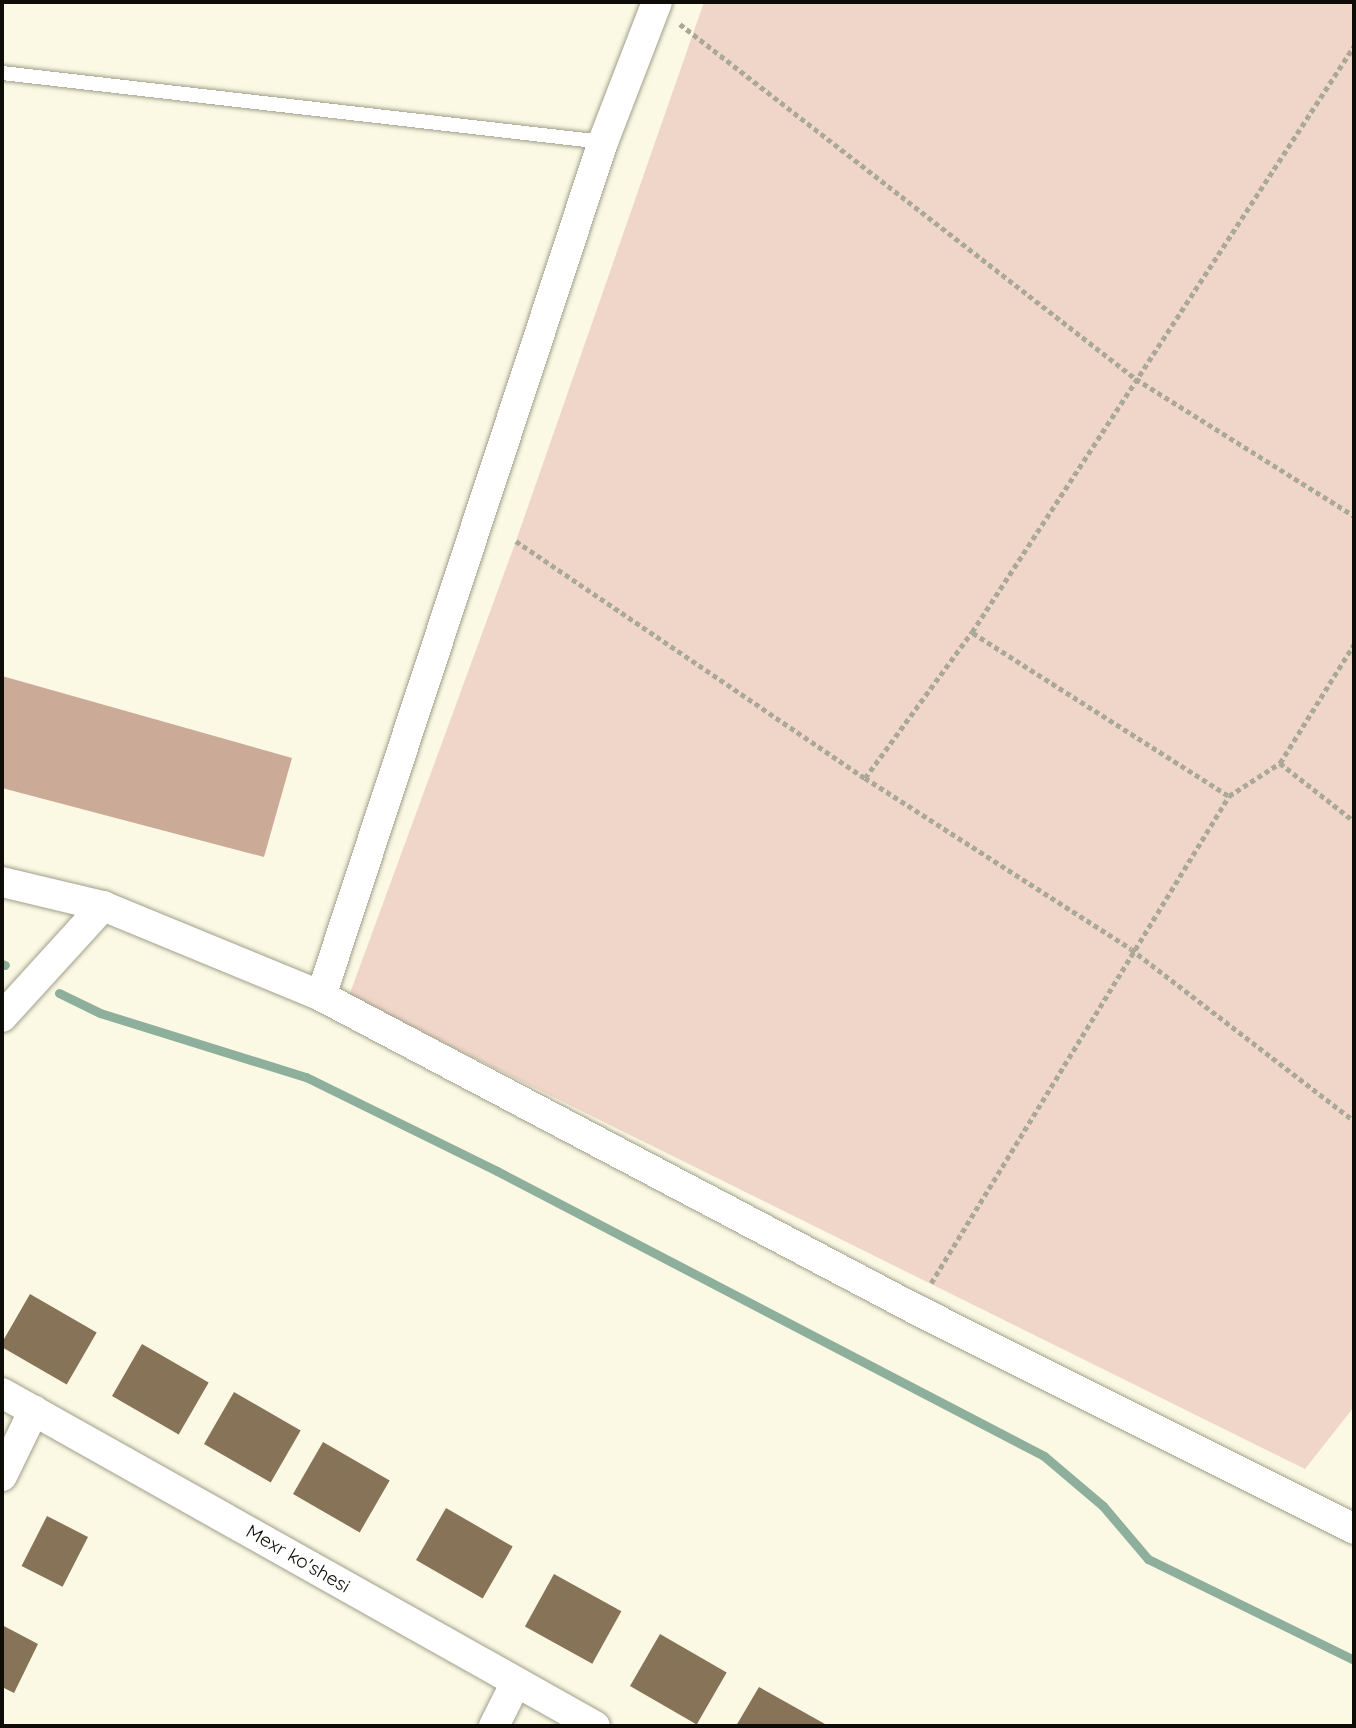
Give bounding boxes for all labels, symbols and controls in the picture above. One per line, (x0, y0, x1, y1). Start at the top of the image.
street label: Mexr ko'shesi (242, 1520, 354, 1598)

